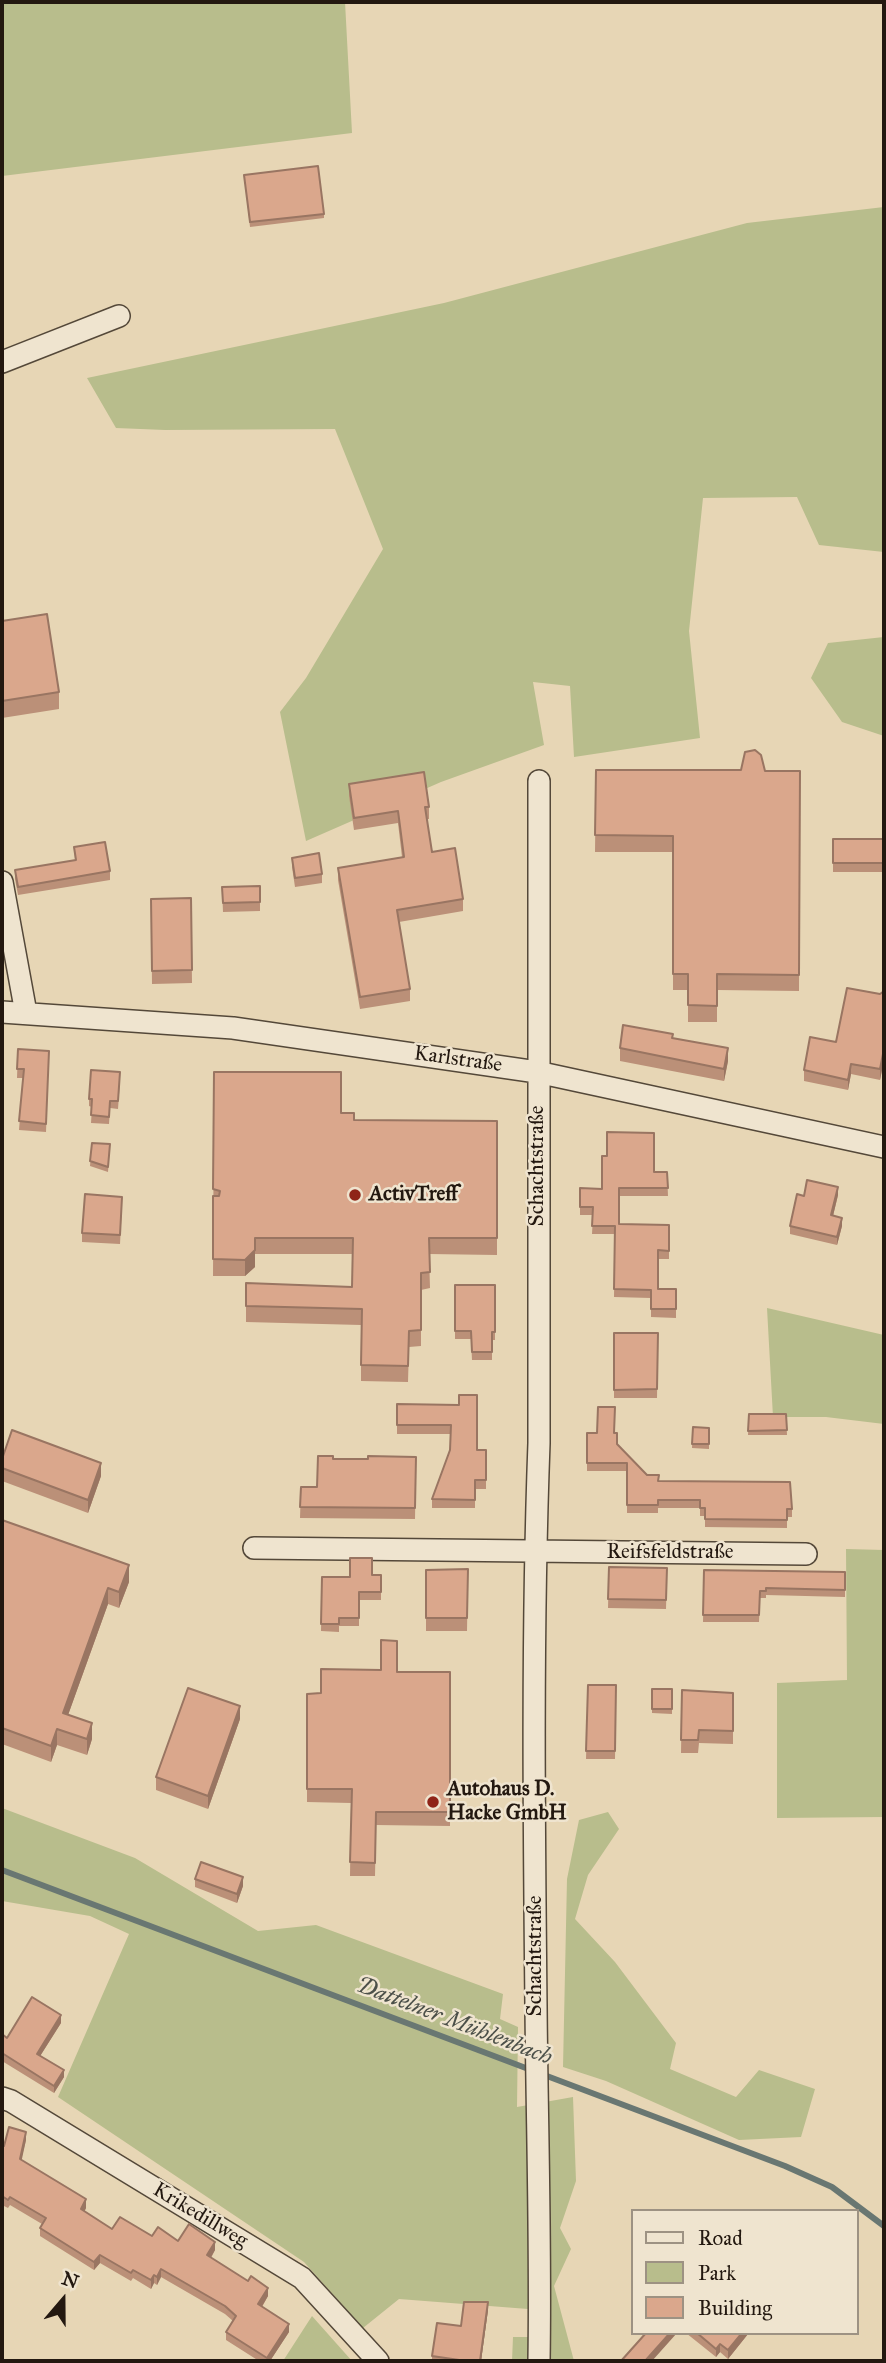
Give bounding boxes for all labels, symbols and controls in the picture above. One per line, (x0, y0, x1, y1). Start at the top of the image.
street label: Karlstraße (412, 1041, 504, 1079)
street label: Schachtstraße (525, 1106, 551, 1226)
place label: ActivTreff (369, 1182, 458, 1208)
marker: ActivTreff (347, 1187, 363, 1203)
street label: Reifsfeldstraße (606, 1540, 734, 1566)
place label: Autohaus D. Hacke GmbH (447, 1777, 567, 1827)
marker: Autohaus D. Hacke GmbH (425, 1794, 441, 1810)
street label: Schachtstraße (523, 1896, 549, 2016)
water label: Dattelner Mühlenbach (352, 1972, 556, 2072)
street label: Krikedillweg (148, 2178, 252, 2254)
legend (630, 2209, 858, 2335)
text: Road (698, 2225, 743, 2251)
text: Park (698, 2260, 736, 2286)
north arrow (28, 2265, 98, 2335)
text: N (59, 2266, 82, 2293)
text: Building (698, 2295, 772, 2321)

